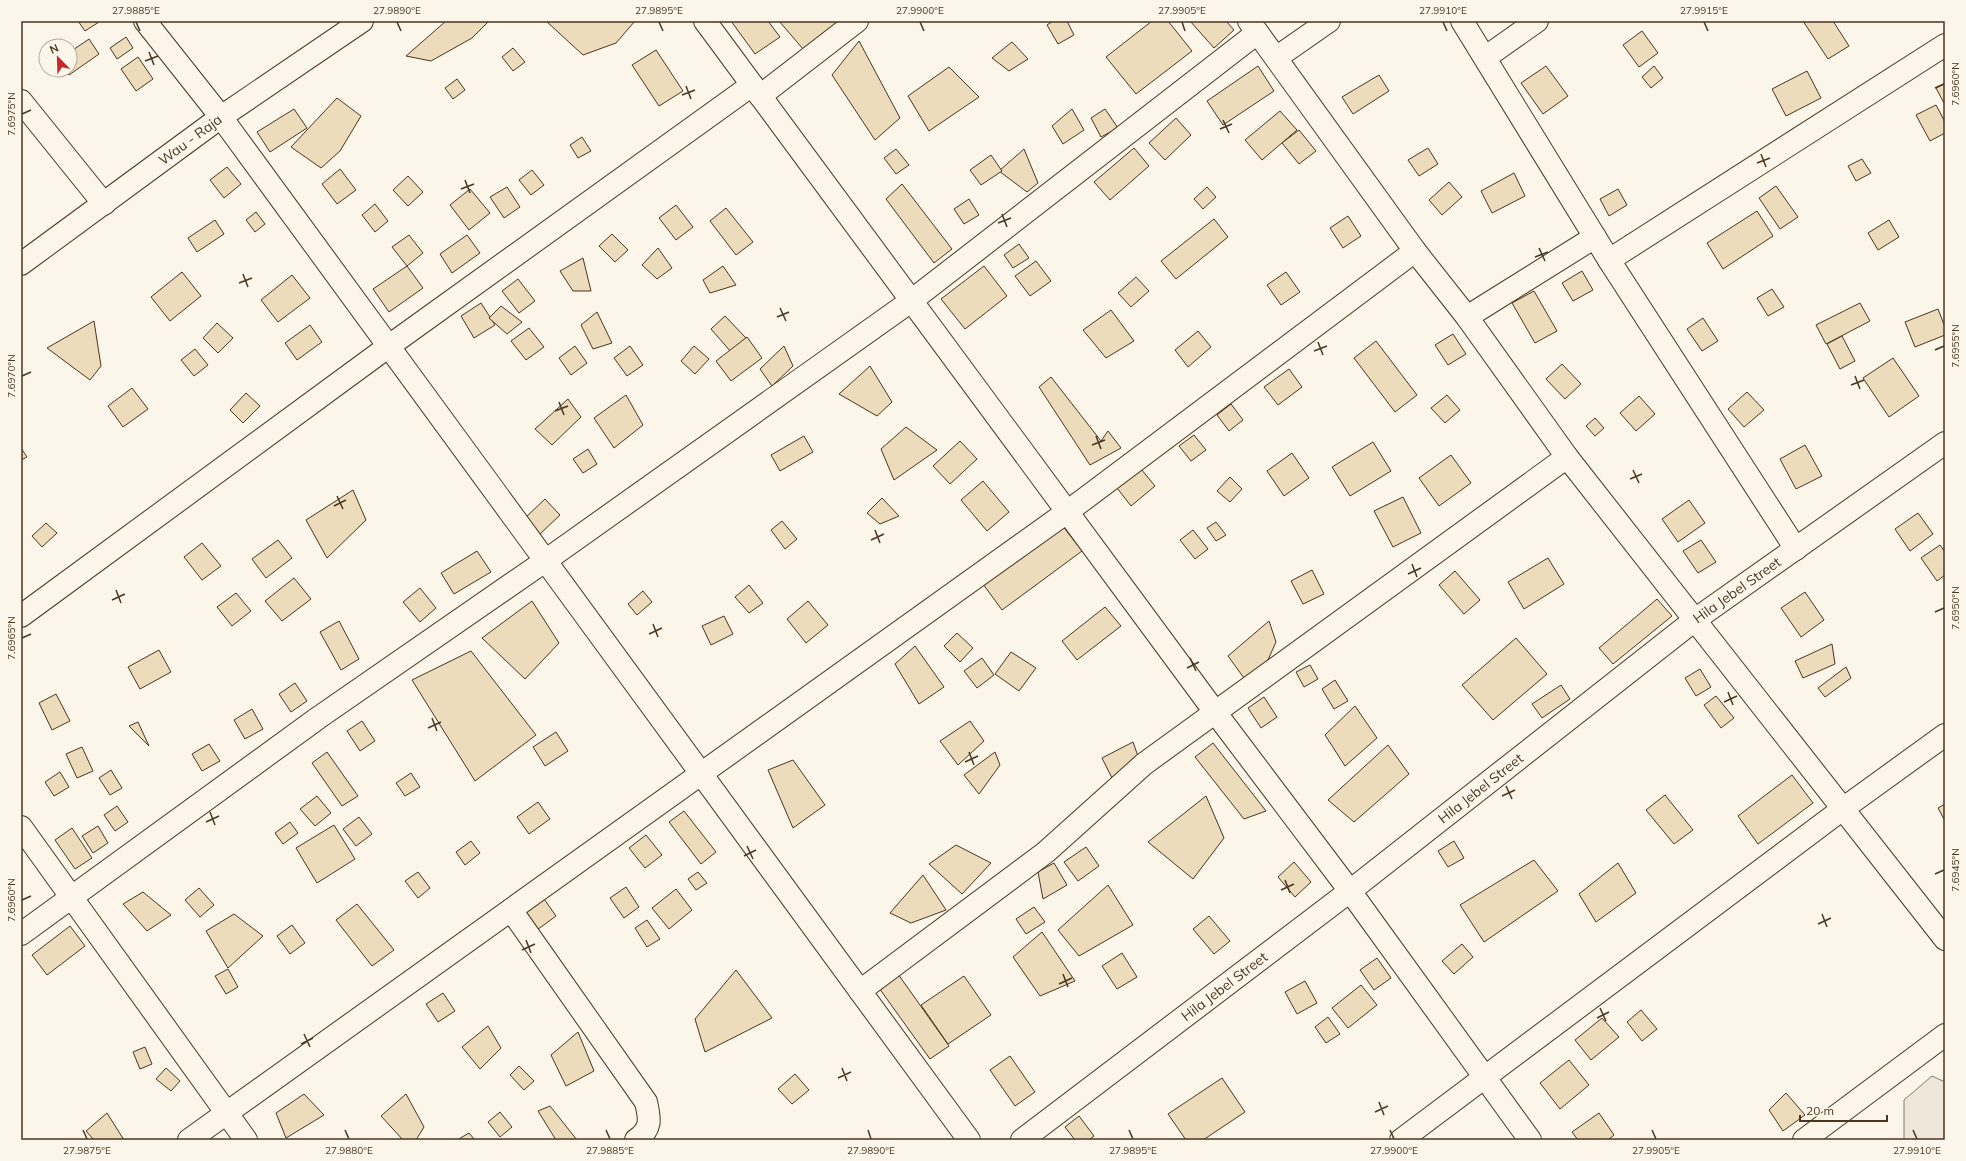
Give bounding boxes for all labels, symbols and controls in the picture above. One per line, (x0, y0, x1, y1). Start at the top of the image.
text: 27.9885°E (112, 4, 160, 17)
text: 27.9890°E (373, 4, 421, 17)
text: 27.9895°E (635, 4, 683, 17)
text: 27.9900°E (896, 4, 944, 17)
text: 27.9905°E (1158, 4, 1206, 17)
text: 27.9910°E (1419, 4, 1467, 17)
text: 27.9915°E (1680, 4, 1728, 17)
north arrow (38, 38, 78, 78)
text: N (48, 41, 61, 57)
text: 7.6960°N (1949, 62, 1962, 106)
text: 7.6975°N (5, 92, 18, 136)
street label: Wau - Raja (155, 110, 226, 169)
text: 7.6955°N (1949, 324, 1962, 368)
text: 7.6970°N (5, 354, 18, 398)
street label: Hila Jebel Street (1689, 553, 1784, 627)
text: 7.6950°N (1949, 586, 1962, 630)
text: 7.6965°N (5, 616, 18, 660)
street label: Hila Jebel Street (1434, 749, 1527, 827)
text: 7.6945°N (1949, 848, 1962, 892)
text: 7.6960°N (5, 878, 18, 922)
street label: Hila Jebel Street (1178, 948, 1271, 1025)
scale bar (1800, 1097, 1887, 1123)
text: 20 m (1806, 1103, 1834, 1118)
text: 27.9875°E (63, 1144, 111, 1157)
text: 27.9880°E (325, 1144, 373, 1157)
text: 27.9885°E (586, 1144, 634, 1157)
text: 27.9890°E (847, 1144, 895, 1157)
text: 27.9895°E (1109, 1144, 1157, 1157)
text: 27.9900°E (1370, 1144, 1418, 1157)
text: 27.9905°E (1632, 1144, 1680, 1157)
text: 27.9910°E (1893, 1144, 1941, 1157)

